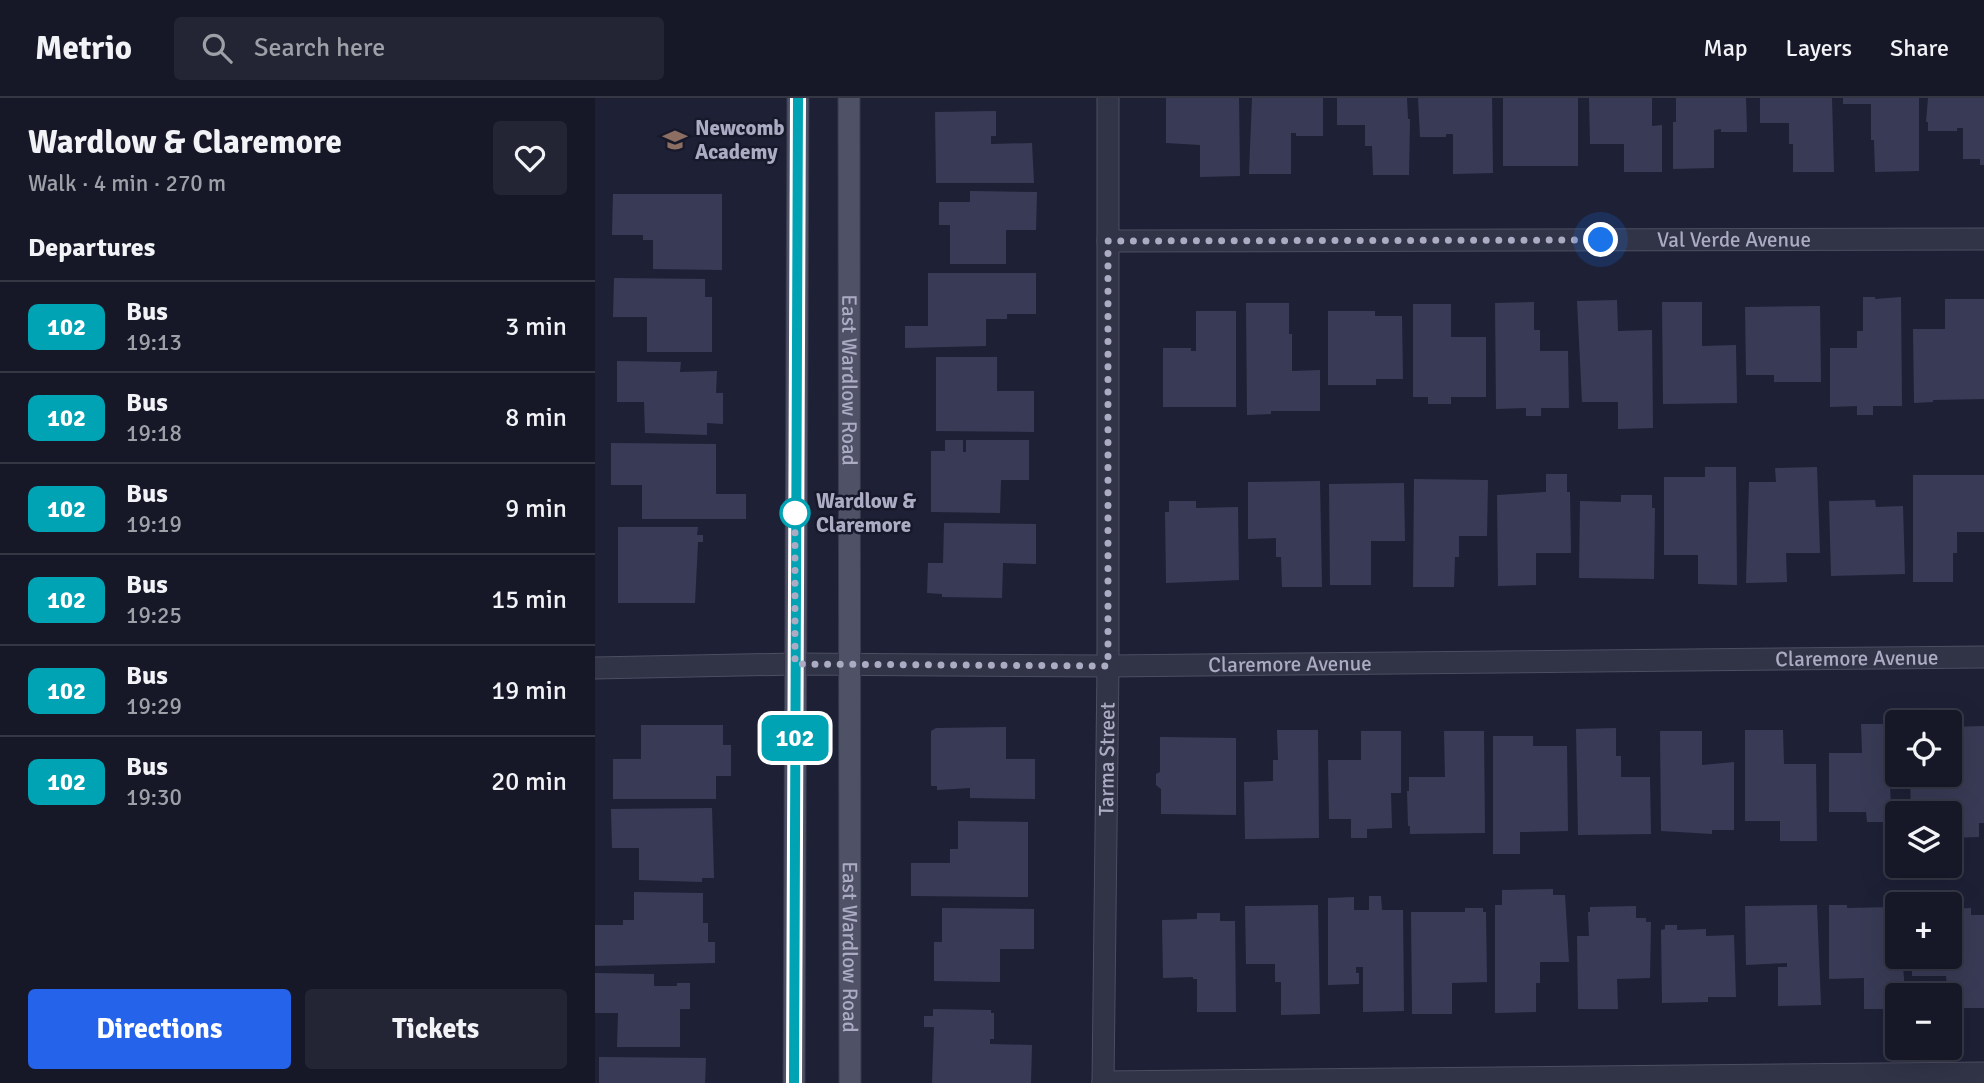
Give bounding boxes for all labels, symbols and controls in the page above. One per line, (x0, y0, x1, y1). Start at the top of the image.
search box (174, 17, 664, 80)
text: Metrio (35, 28, 132, 69)
icon: search (198, 29, 236, 67)
text: Search here (254, 32, 385, 64)
text: Map (1703, 33, 1748, 63)
text: Layers (1786, 33, 1852, 63)
text: Share (1890, 33, 1949, 63)
place label: Newcomb Academy (695, 115, 785, 165)
button: heart (493, 121, 567, 195)
text: Wardlow & Claremore (28, 122, 342, 163)
school or university icon: Newcomb Academy (661, 126, 689, 154)
text: Walk · 4 min · 270 m (28, 169, 226, 198)
your location (1583, 222, 1618, 257)
street label: Val Verde Avenue (1657, 226, 1811, 253)
text: Departures (28, 232, 155, 264)
street label: East Wardlow Road (836, 294, 862, 466)
text: Bus (126, 296, 168, 328)
text: 3 min (505, 311, 567, 343)
text: 102 (47, 312, 86, 342)
text: 19:13 (126, 328, 182, 357)
text: Bus (126, 387, 168, 419)
text: 8 min (505, 402, 567, 434)
text: 102 (47, 403, 86, 433)
text: 19:18 (126, 419, 182, 448)
text: Bus (126, 478, 168, 510)
place label: Wardlow & Claremore (816, 488, 916, 538)
text: 9 min (505, 493, 567, 525)
text: 102 (47, 494, 86, 524)
marker: Wardlow & Claremore (780, 498, 810, 528)
text: 19:19 (126, 510, 182, 539)
text: Bus (126, 569, 168, 601)
text: 15 min (491, 584, 567, 616)
text: 102 (47, 585, 86, 615)
text: 19:25 (126, 601, 182, 630)
street label: Claremore Avenue (1775, 644, 1939, 672)
street label: Claremore Avenue (1208, 650, 1372, 678)
text: Bus (126, 660, 168, 692)
text: 19 min (491, 675, 567, 707)
text: 102 (47, 676, 86, 706)
text: 19:29 (126, 692, 182, 721)
street label: Tarma Street (1093, 702, 1121, 816)
map controls (1885, 710, 1962, 1060)
button: locate (1885, 710, 1962, 787)
line badge: 102 (755, 715, 835, 761)
text: 102 (776, 723, 814, 753)
text: Bus (126, 751, 168, 783)
text: 20 min (491, 766, 567, 798)
text: 102 (47, 767, 86, 797)
text: 19:30 (126, 783, 182, 812)
button: layers (1885, 801, 1962, 878)
street label: East Wardlow Road (837, 861, 863, 1033)
button: + (1885, 892, 1962, 969)
button: − (1885, 983, 1962, 1060)
button: Directions (28, 989, 291, 1069)
button: Tickets (305, 989, 567, 1069)

